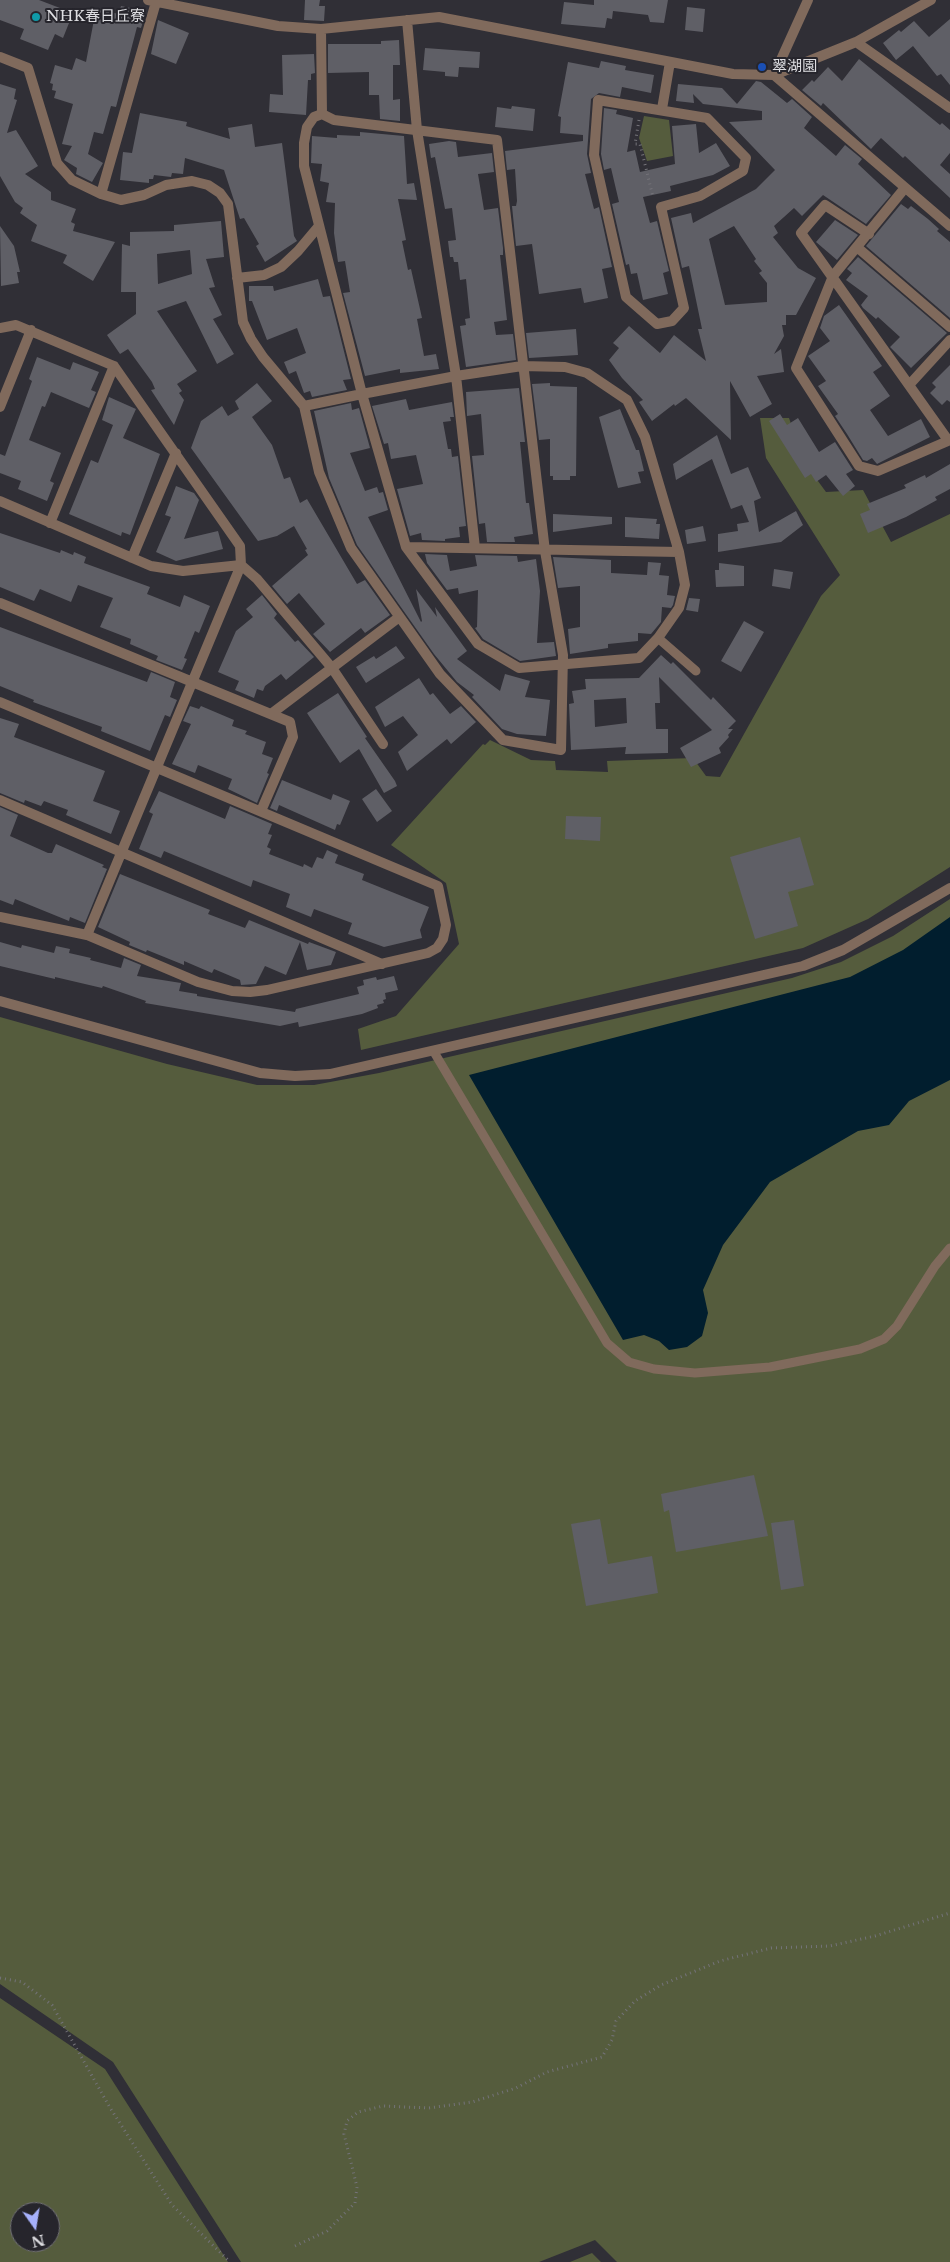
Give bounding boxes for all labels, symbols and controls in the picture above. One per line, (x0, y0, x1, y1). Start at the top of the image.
place label: NHK春日丘寮 (46, 8, 145, 26)
marker: NHK春日丘寮 (30, 11, 42, 23)
place label: 翠湖園 (772, 58, 817, 76)
marker: 翠湖園 (756, 61, 768, 73)
north arrow (10, 2202, 60, 2252)
text: N (30, 2230, 47, 2251)

